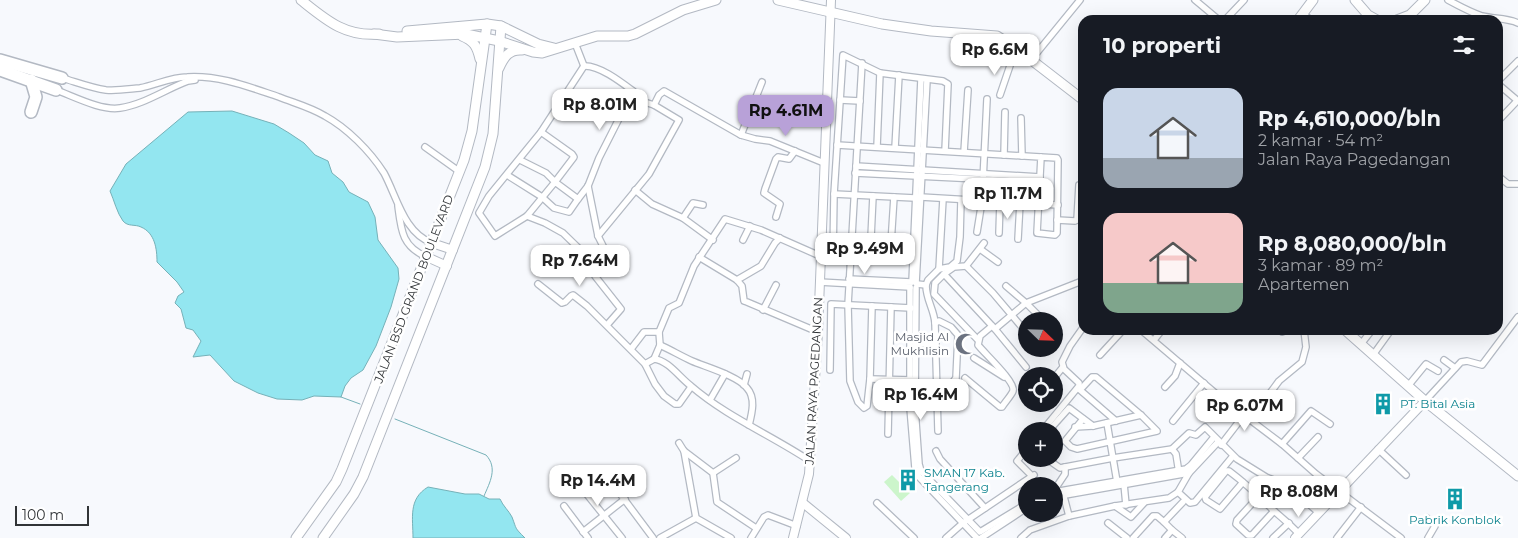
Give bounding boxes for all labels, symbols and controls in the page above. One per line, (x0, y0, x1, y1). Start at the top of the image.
icon: filters (1450, 31, 1478, 59)
text: 10 properti (1103, 33, 1221, 58)
pin: Rp 6.6M (949, 34, 1041, 76)
text: Rp 6.6M (961, 40, 1029, 59)
pin: Rp 8.01M (548, 88, 652, 131)
pin: Rp 4.61M (734, 94, 838, 137)
text: Rp 8.01M (563, 95, 637, 114)
text: Rp 4.61M (749, 101, 823, 120)
text: Rp 4,610,000/bln (1258, 106, 1441, 131)
icon: home (1143, 108, 1203, 168)
text: 2 kamar · 54 m² (1258, 131, 1383, 150)
text: Jalan Raya Pagedangan (1258, 150, 1450, 169)
pin: Rp 11.7M (956, 178, 1060, 220)
text: Rp 11.7M (973, 184, 1043, 203)
street label: JALAN BSD GRAND BOULEVARD (370, 192, 457, 386)
text: Rp 8,080,000/bln (1258, 231, 1447, 256)
pin: Rp 9.49M (813, 232, 917, 275)
icon: home (1143, 233, 1203, 293)
text: Rp 9.49M (826, 239, 904, 258)
pin: Rp 7.64M (528, 244, 632, 287)
text: Rp 7.64M (542, 251, 618, 270)
text: 3 kamar · 89 m² (1258, 256, 1383, 275)
text: Apartemen (1258, 275, 1350, 294)
street label: JALAN RAYA PAGEDANGAN (802, 297, 825, 466)
north arrow (1018, 312, 1062, 358)
map controls (1018, 312, 1063, 522)
place label: Masjid Al Mukhlisin (891, 329, 949, 358)
mosque icon: Masjid Al Mukhlisin (953, 331, 979, 357)
button: locate (1018, 367, 1063, 412)
pin: Rp 16.4M (869, 378, 973, 421)
text: Rp 16.4M (884, 385, 958, 404)
pin: Rp 6.07M (1193, 390, 1297, 432)
building icon: PT. Bital Asia (1370, 391, 1396, 417)
text: Rp 6.07M (1206, 396, 1284, 415)
place label: PT. Bital Asia (1400, 396, 1475, 411)
button: + (1018, 422, 1063, 467)
pin: Rp 14.4M (546, 464, 650, 507)
place label: SMAN 17 Kab. Tangerang (924, 465, 1005, 494)
building icon: SMAN 17 Kab. Tangerang (895, 467, 921, 493)
text: Rp 14.4M (560, 471, 636, 490)
pin: Rp 8.08M (1247, 476, 1351, 518)
button: − (1018, 477, 1063, 522)
text: Rp 8.08M (1260, 482, 1338, 501)
building icon: Pabrik Konblok (1442, 486, 1468, 512)
scale bar (15, 503, 89, 526)
text: 100 m (22, 506, 64, 524)
place label: Pabrik Konblok (1409, 512, 1502, 527)

